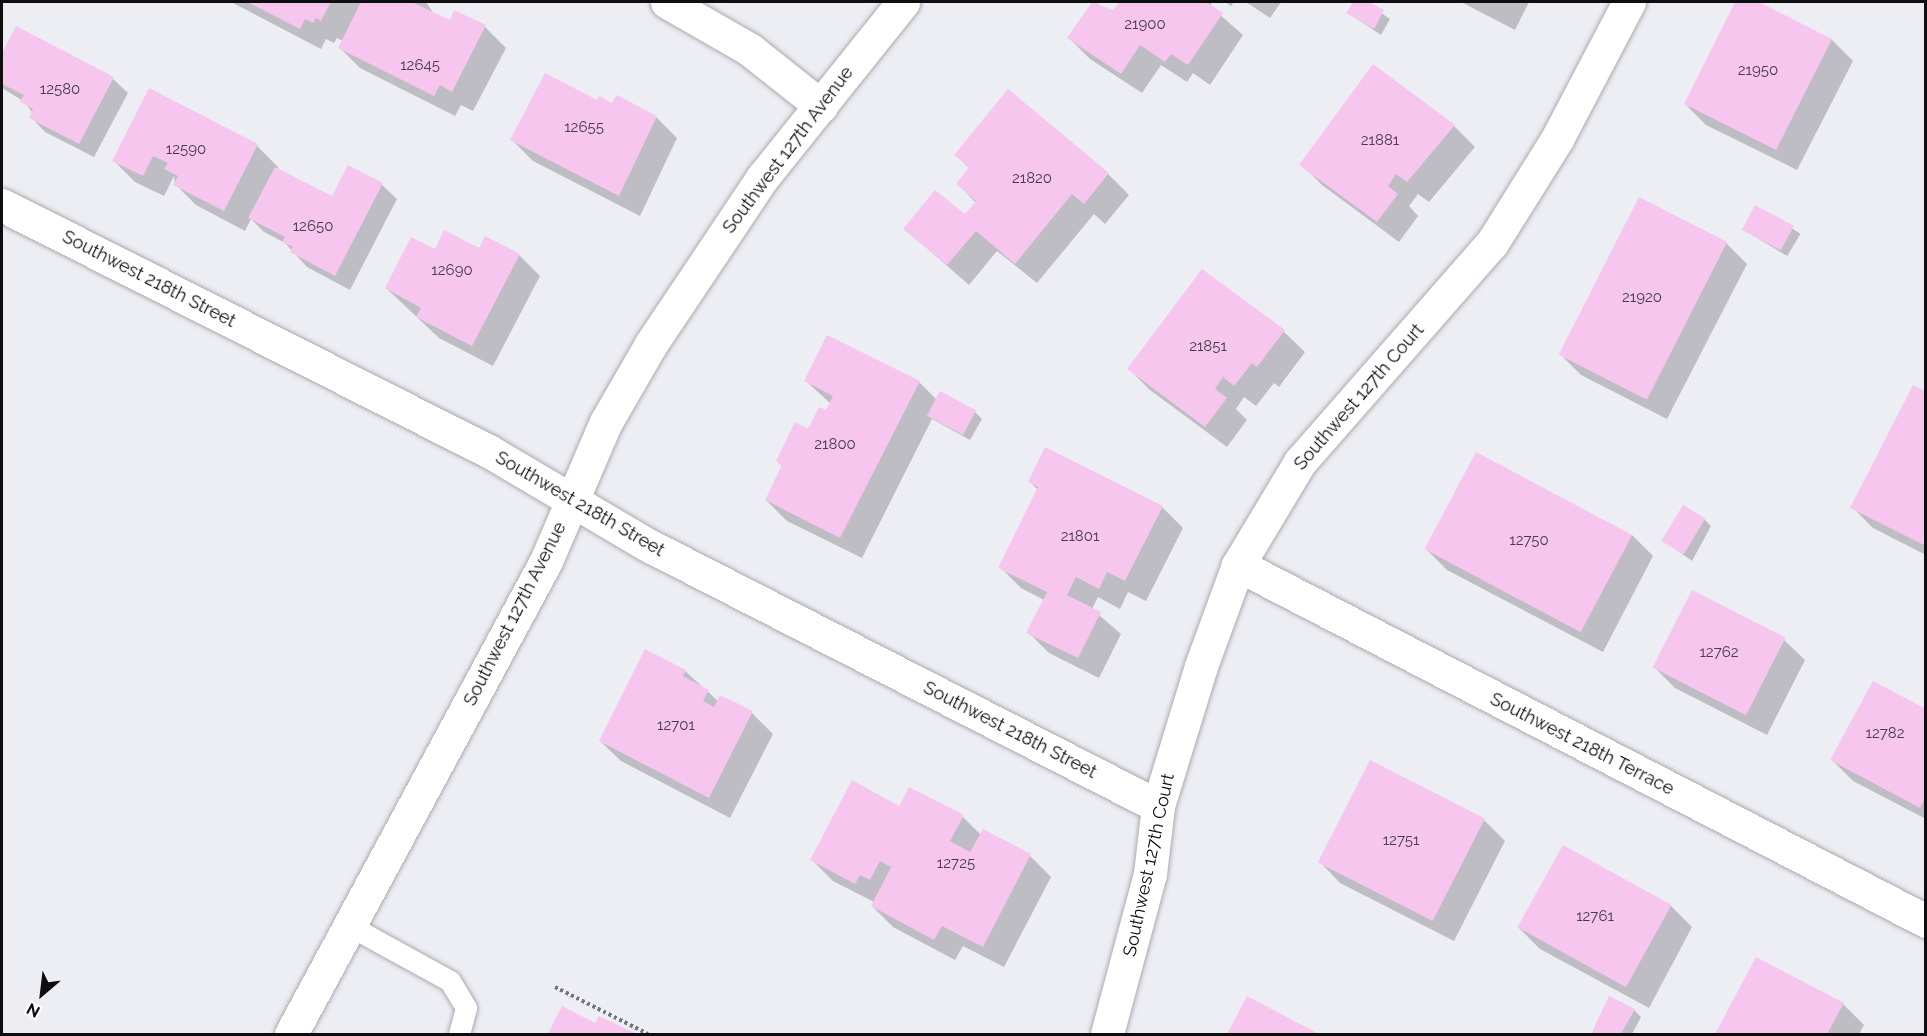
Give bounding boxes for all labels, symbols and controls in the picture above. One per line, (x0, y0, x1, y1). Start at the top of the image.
house number: 21900 (1124, 16, 1166, 34)
house number: 12645 (400, 57, 440, 75)
street label: Southwest 127th Avenue (718, 62, 858, 238)
house number: 21950 (1738, 62, 1778, 80)
house number: 12580 (40, 81, 80, 99)
house number: 12655 (564, 119, 604, 137)
house number: 21881 (1361, 132, 1399, 150)
house number: 12590 (166, 141, 206, 159)
house number: 21820 (1012, 170, 1052, 188)
house number: 12650 (293, 218, 333, 236)
street label: Southwest 218th Street (59, 226, 239, 332)
house number: 12690 (431, 262, 473, 280)
house number: 21920 (1622, 289, 1662, 307)
street label: Southwest 127th Court (1290, 319, 1428, 475)
house number: 21851 (1189, 338, 1227, 356)
house number: 21800 (814, 436, 856, 454)
street label: Southwest 218th Street (492, 447, 668, 561)
street label: Southwest 127th Avenue (459, 518, 571, 710)
house number: 21801 (1061, 528, 1099, 546)
house number: 12750 (1509, 532, 1549, 550)
house number: 12762 (1699, 644, 1739, 662)
street label: Southwest 218th Street (920, 677, 1100, 783)
street label: Southwest 218th Terrace (1486, 688, 1678, 800)
house number: 12701 (657, 717, 695, 735)
house number: 12782 (1866, 725, 1904, 743)
street label: Southwest 127th Court (1119, 771, 1179, 959)
house number: 12751 (1383, 832, 1419, 850)
house number: 12725 (937, 855, 975, 873)
house number: 12761 (1576, 908, 1614, 926)
north arrow (12, 964, 72, 1024)
text: N (23, 999, 43, 1022)

